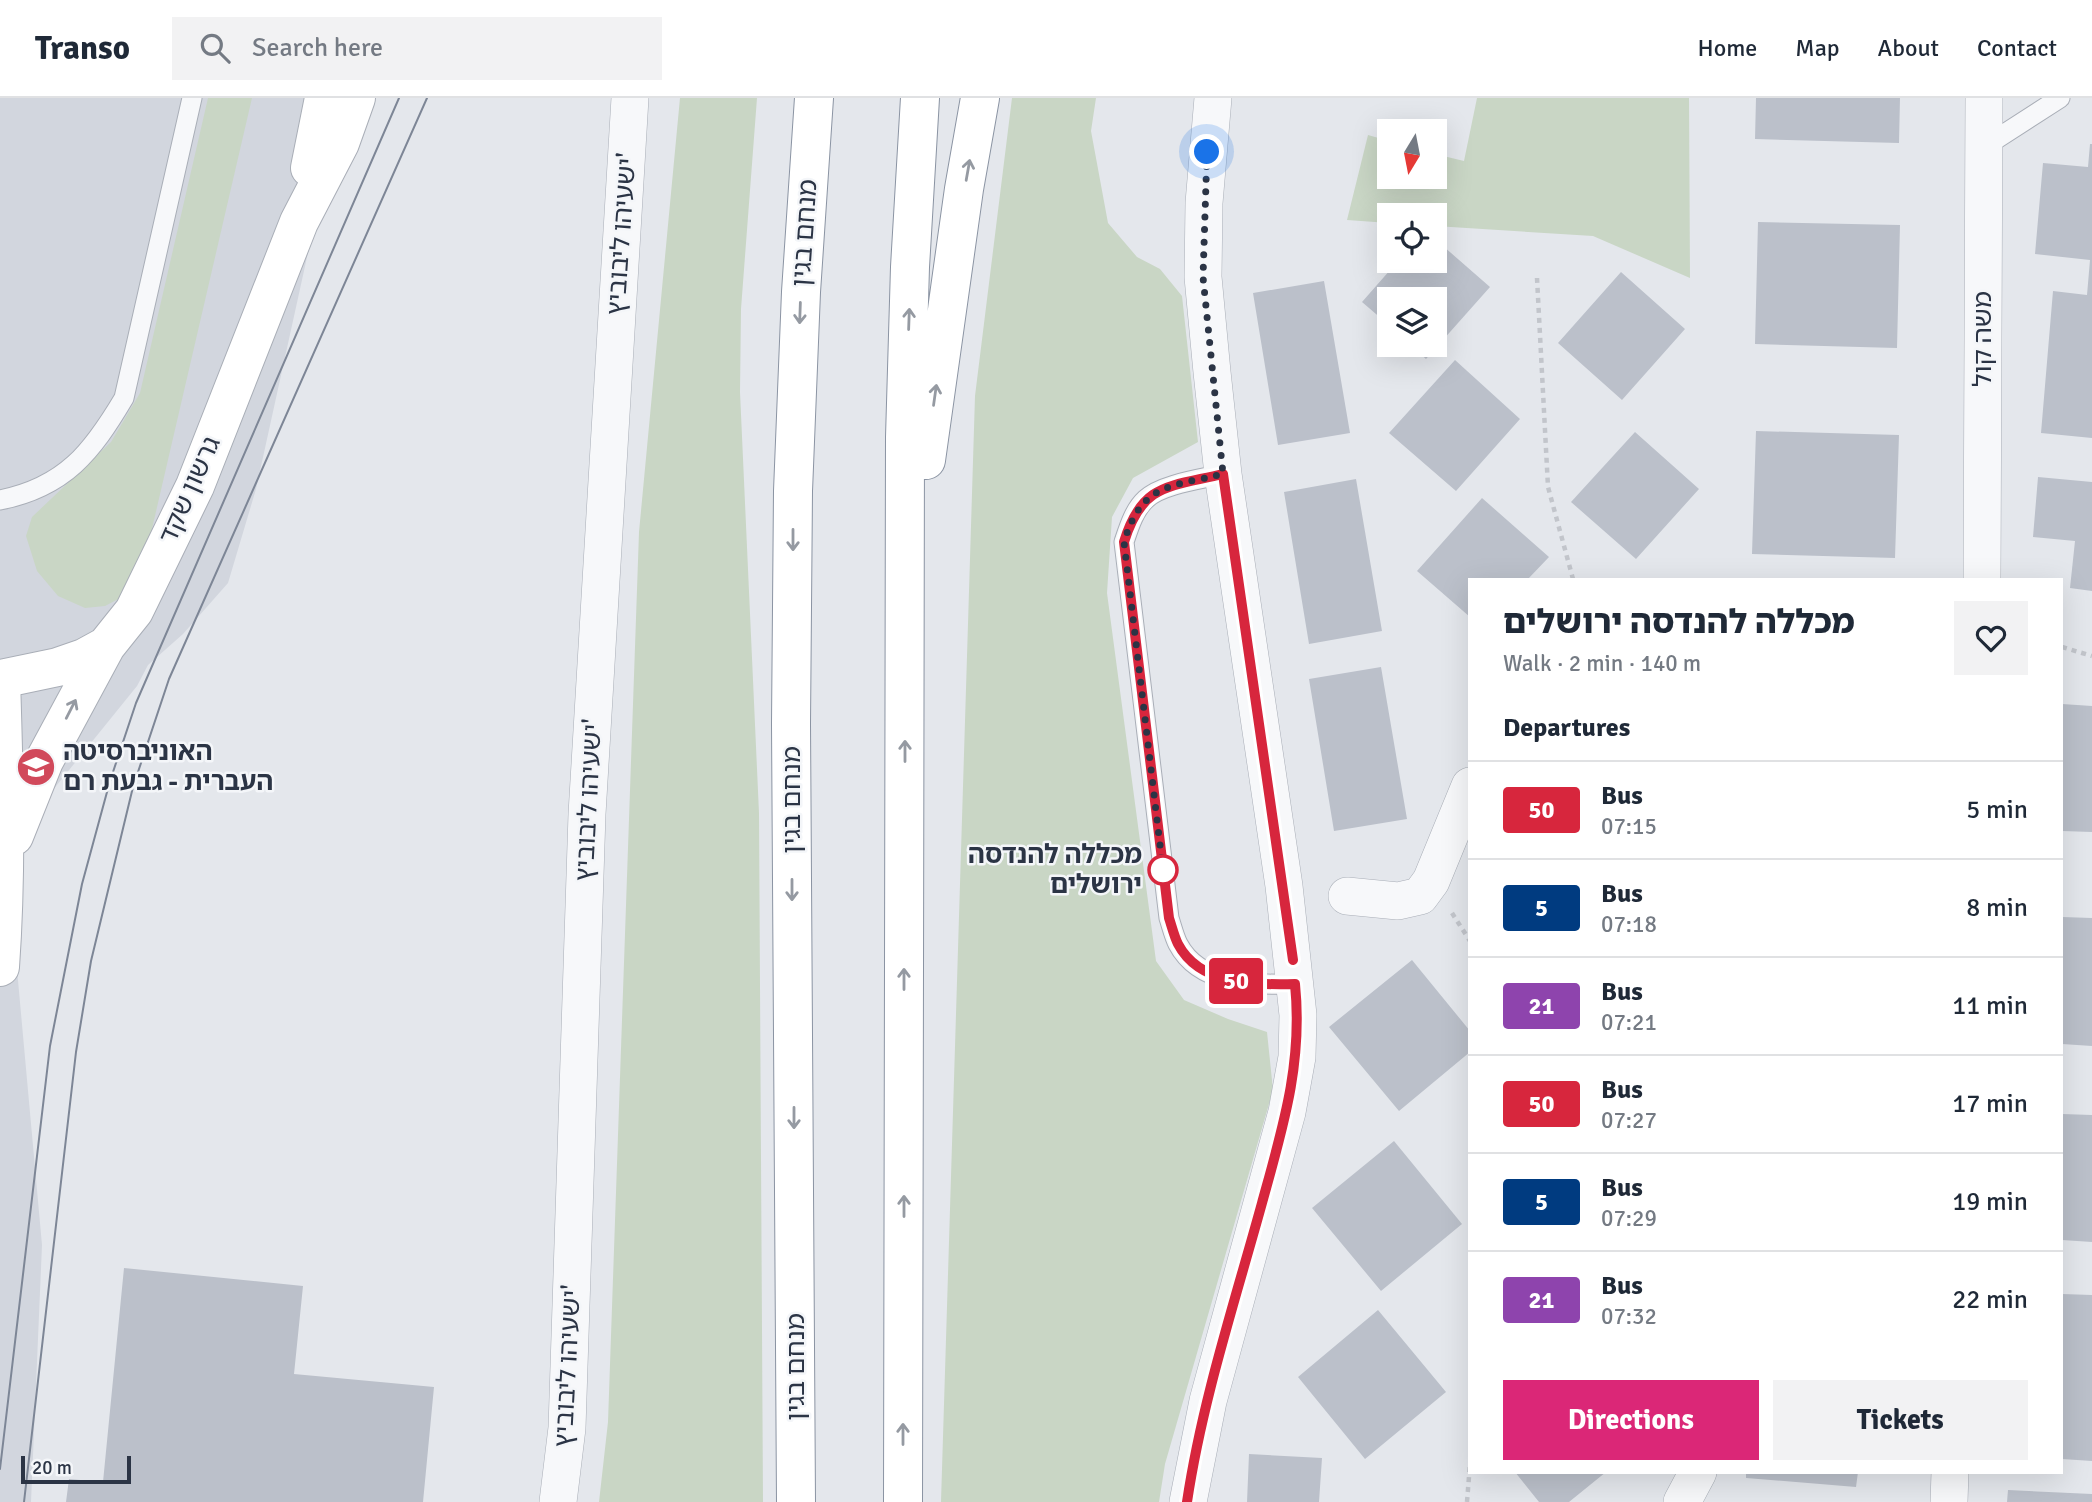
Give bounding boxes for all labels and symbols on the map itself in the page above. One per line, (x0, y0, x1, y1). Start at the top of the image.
north arrow (1377, 119, 1447, 189)
your location (1189, 134, 1224, 169)
street label: ישעיהו ליבוביץ' (600, 152, 644, 316)
one-way arrow (961, 159, 975, 182)
street label: מנחם בגין (785, 178, 825, 288)
street label: משה קול (1967, 291, 1999, 387)
one-way arrow (794, 301, 807, 324)
one-way arrow (902, 308, 915, 331)
one-way arrow (929, 384, 942, 407)
street label: גרשון שקד (152, 431, 228, 548)
one-way arrow (786, 528, 799, 551)
one-way arrow (64, 699, 78, 720)
street label: ישעיהו ליבוביץ' (569, 718, 609, 882)
place label: האוניברסיטה העברית - גבעת רם (63, 736, 273, 798)
one-way arrow (898, 740, 912, 763)
school or university icon: האוניברסיטה העברית - גבעת רם (15, 746, 57, 788)
street label: מנחם בגין (776, 746, 808, 854)
place label: מכללה להנדסה ירושלים (968, 839, 1142, 901)
marker: מכללה להנדסה ירושלים (1148, 855, 1178, 885)
one-way arrow (785, 878, 799, 901)
line badge: 50 (1204, 958, 1268, 1004)
one-way arrow (897, 968, 911, 991)
one-way arrow (787, 1106, 801, 1129)
one-way arrow (897, 1195, 911, 1218)
street label: ישעיהו ליבוביץ' (548, 1284, 588, 1448)
street label: מנחם בגין (780, 1313, 812, 1421)
one-way arrow (896, 1423, 910, 1446)
scale bar (21, 1453, 131, 1485)

